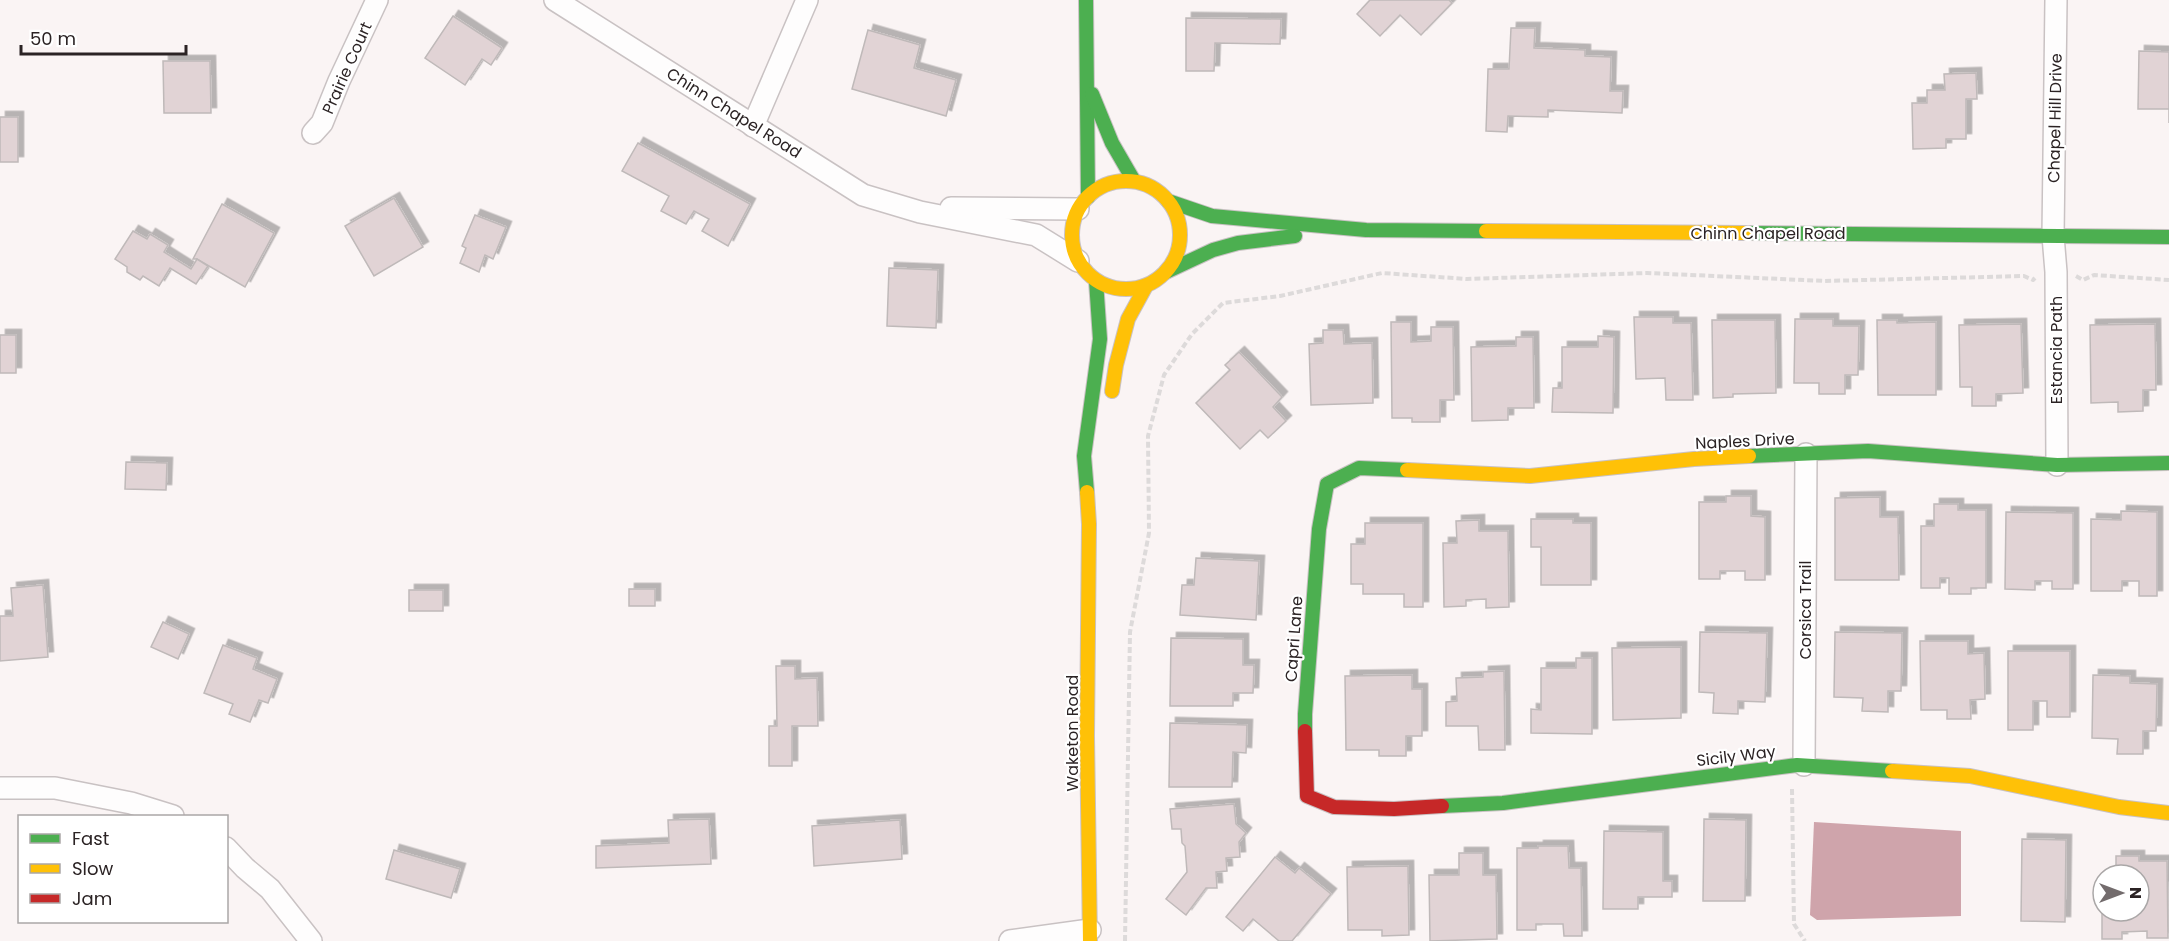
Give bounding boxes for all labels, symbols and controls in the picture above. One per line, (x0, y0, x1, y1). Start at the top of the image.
scale bar (21, 18, 186, 56)
street label: Prairie Court (316, 18, 378, 118)
text: 50 m (30, 26, 76, 51)
street label: Chapel Hill Drive (2042, 53, 2068, 183)
street label: Chinn Chapel Road (662, 62, 806, 164)
street label: Chinn Chapel Road (1690, 222, 1846, 245)
street label: Estancia Path (2045, 296, 2068, 404)
street label: Naples Drive (1695, 427, 1795, 455)
street label: Corsica Trail (1794, 561, 1817, 659)
street label: Capri Lane (1280, 595, 1308, 683)
street label: Waketon Road (1061, 675, 1084, 791)
street label: Sicily Way (1695, 740, 1777, 772)
legend (18, 815, 228, 923)
text: Fast (72, 826, 109, 851)
text: Slow (72, 856, 114, 881)
north arrow (2091, 863, 2151, 923)
text: Jam (72, 886, 112, 911)
text: N (2124, 887, 2147, 899)

